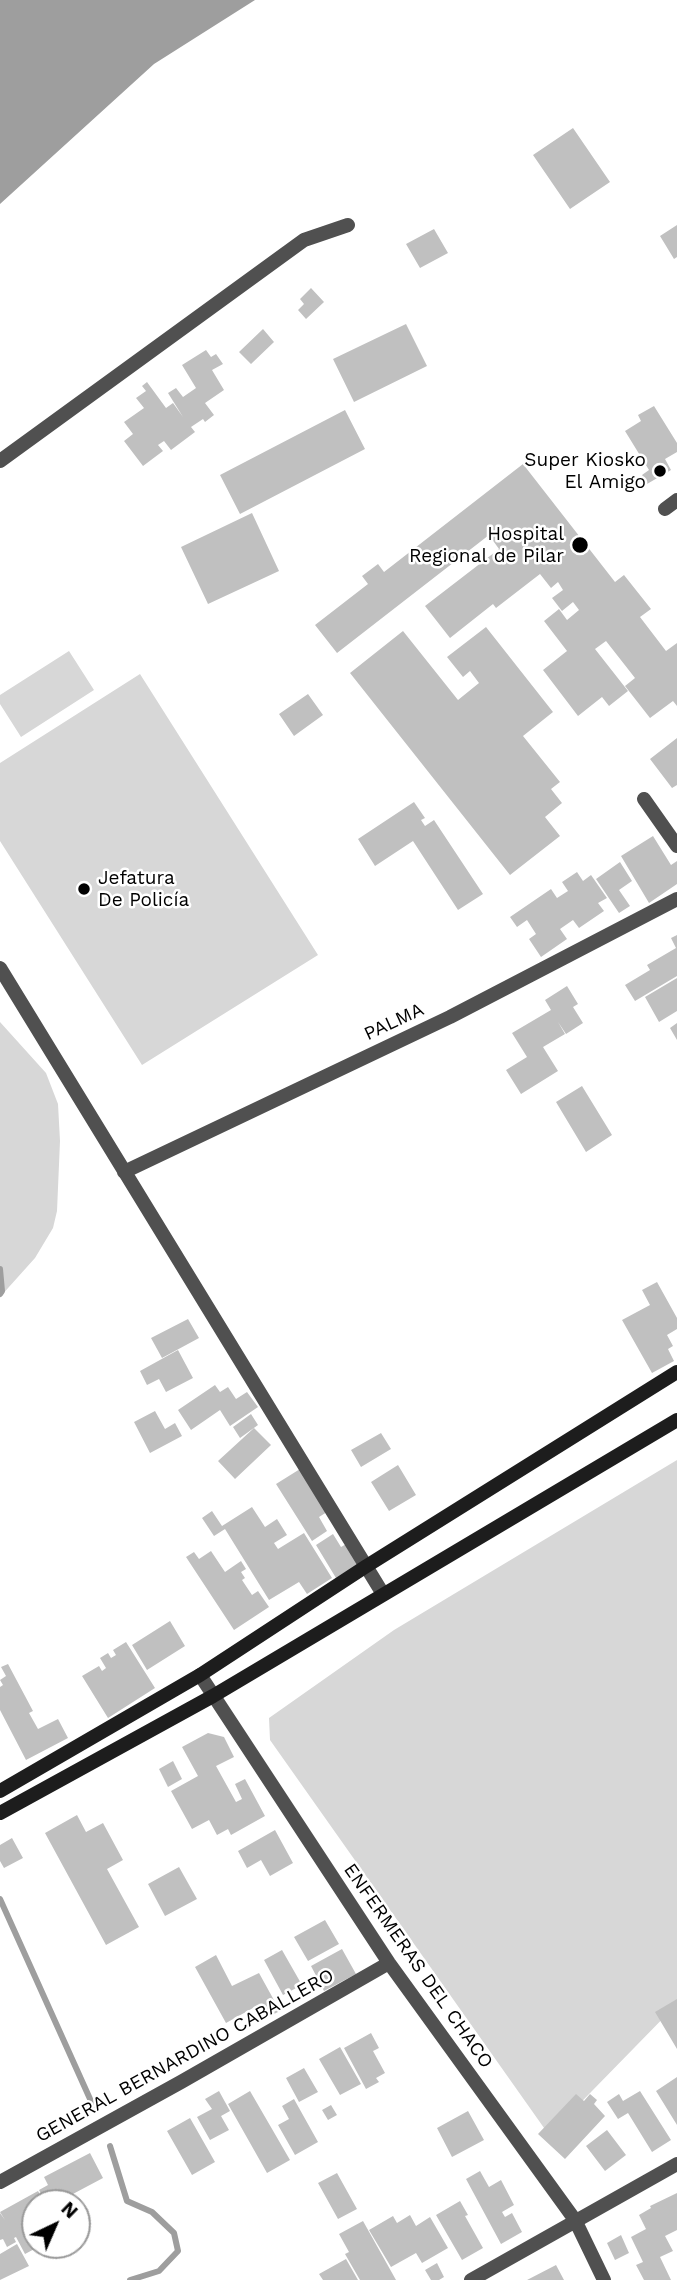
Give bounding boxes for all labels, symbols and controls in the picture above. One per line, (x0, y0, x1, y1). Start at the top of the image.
place label: Super Kiosko El Amigo (524, 449, 646, 493)
marker: Super Kiosko El Amigo (652, 463, 668, 479)
place label: Hospital Regional de Pilar (409, 523, 564, 567)
marker: Hospital Regional de Pilar (570, 535, 590, 555)
place label: Jefatura De Policía (98, 867, 189, 911)
marker: Jefatura De Policía (76, 881, 92, 897)
street label: PALMA (360, 998, 428, 1046)
street label: ENFERMERAS DEL CHACO (339, 1859, 497, 2073)
street label: GENERAL BERNARDINO CABALLERO (32, 1964, 338, 2148)
north arrow (21, 2189, 91, 2259)
text: N (56, 2197, 83, 2223)

